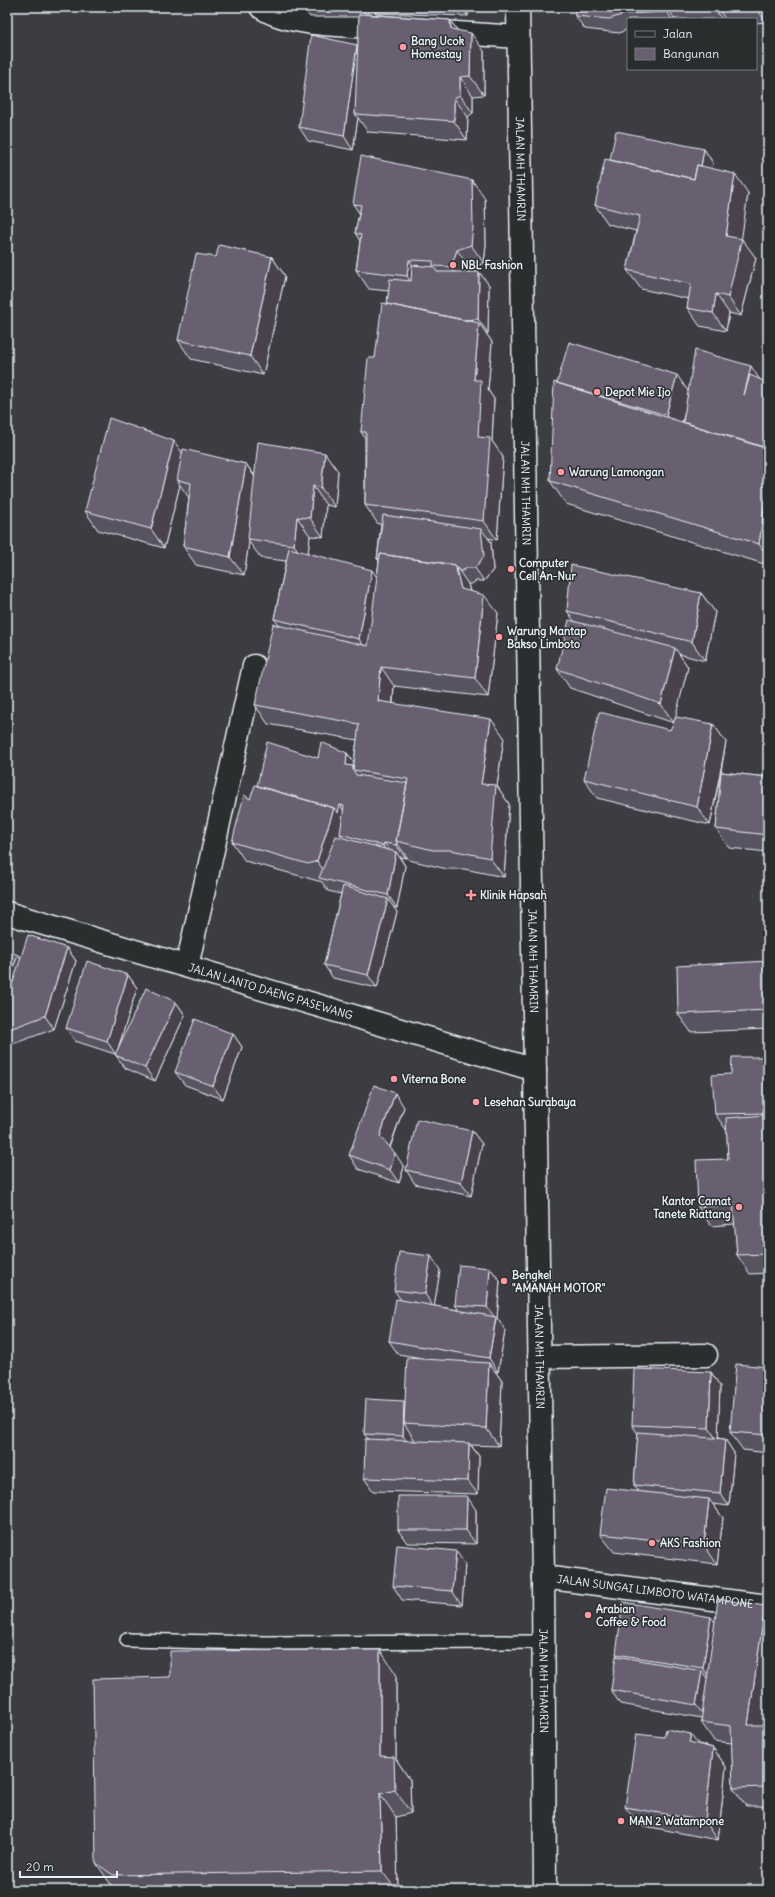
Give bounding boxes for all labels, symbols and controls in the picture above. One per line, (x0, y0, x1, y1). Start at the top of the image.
legend (627, 18, 757, 70)
text: Jalan (663, 26, 692, 41)
place label: Bang Ucok Homestay (411, 34, 465, 62)
marker: Bang Ucok Homestay (398, 42, 408, 52)
text: Bangunan (663, 46, 719, 61)
street label: JALAN MH THAMRIN (513, 117, 528, 221)
place label: NBL Fashion (461, 258, 523, 272)
marker: NBL Fashion (448, 260, 458, 270)
place label: Depot Mie Ijo (605, 385, 671, 400)
marker: Depot Mie Ijo (592, 387, 602, 397)
street label: JALAN MH THAMRIN (518, 441, 534, 545)
place label: Warung Lamongan (569, 465, 665, 480)
marker: Warung Lamongan (556, 467, 566, 477)
place label: Computer Cell An-Nur (519, 556, 576, 583)
marker: Computer Cell An-Nur (506, 564, 516, 574)
place label: Warung Mantap Bakso Limboto (507, 624, 587, 651)
marker: Warung Mantap Bakso Limboto (494, 632, 504, 642)
place label: Klinik Hapsah (480, 888, 548, 903)
marker: Klinik Hapsah (465, 889, 477, 901)
street label: JALAN MH THAMRIN (525, 908, 541, 1013)
street label: JALAN LANTO DAENG PASEWANG (187, 960, 355, 1022)
place label: Viterna Bone (402, 1072, 466, 1086)
marker: Viterna Bone (389, 1074, 399, 1084)
place label: Lesehan Surabaya (484, 1095, 577, 1110)
marker: Lesehan Surabaya (471, 1097, 481, 1107)
place label: Kantor Camat Tanete Riattang (653, 1194, 731, 1222)
marker: Kantor Camat Tanete Riattang (734, 1202, 744, 1212)
place label: Bengkel "AMANAH MOTOR" (512, 1268, 606, 1295)
marker: Bengkel "AMANAH MOTOR" (499, 1276, 509, 1286)
street label: JALAN MH THAMRIN (532, 1304, 547, 1409)
place label: AKS Fashion (660, 1536, 722, 1550)
marker: AKS Fashion (647, 1538, 657, 1548)
street label: JALAN SUNGAI LIMBOTO WATAMPONE (556, 1572, 754, 1611)
place label: Arabian Coffee & Food (596, 1602, 667, 1629)
marker: Arabian Coffee & Food (583, 1610, 593, 1620)
street label: JALAN MH THAMRIN (536, 1628, 551, 1733)
place label: MAN 2 Watampone (629, 1814, 724, 1829)
marker: MAN 2 Watampone (616, 1816, 626, 1826)
scale bar (20, 1853, 117, 1879)
text: 20 m (26, 1859, 54, 1874)

